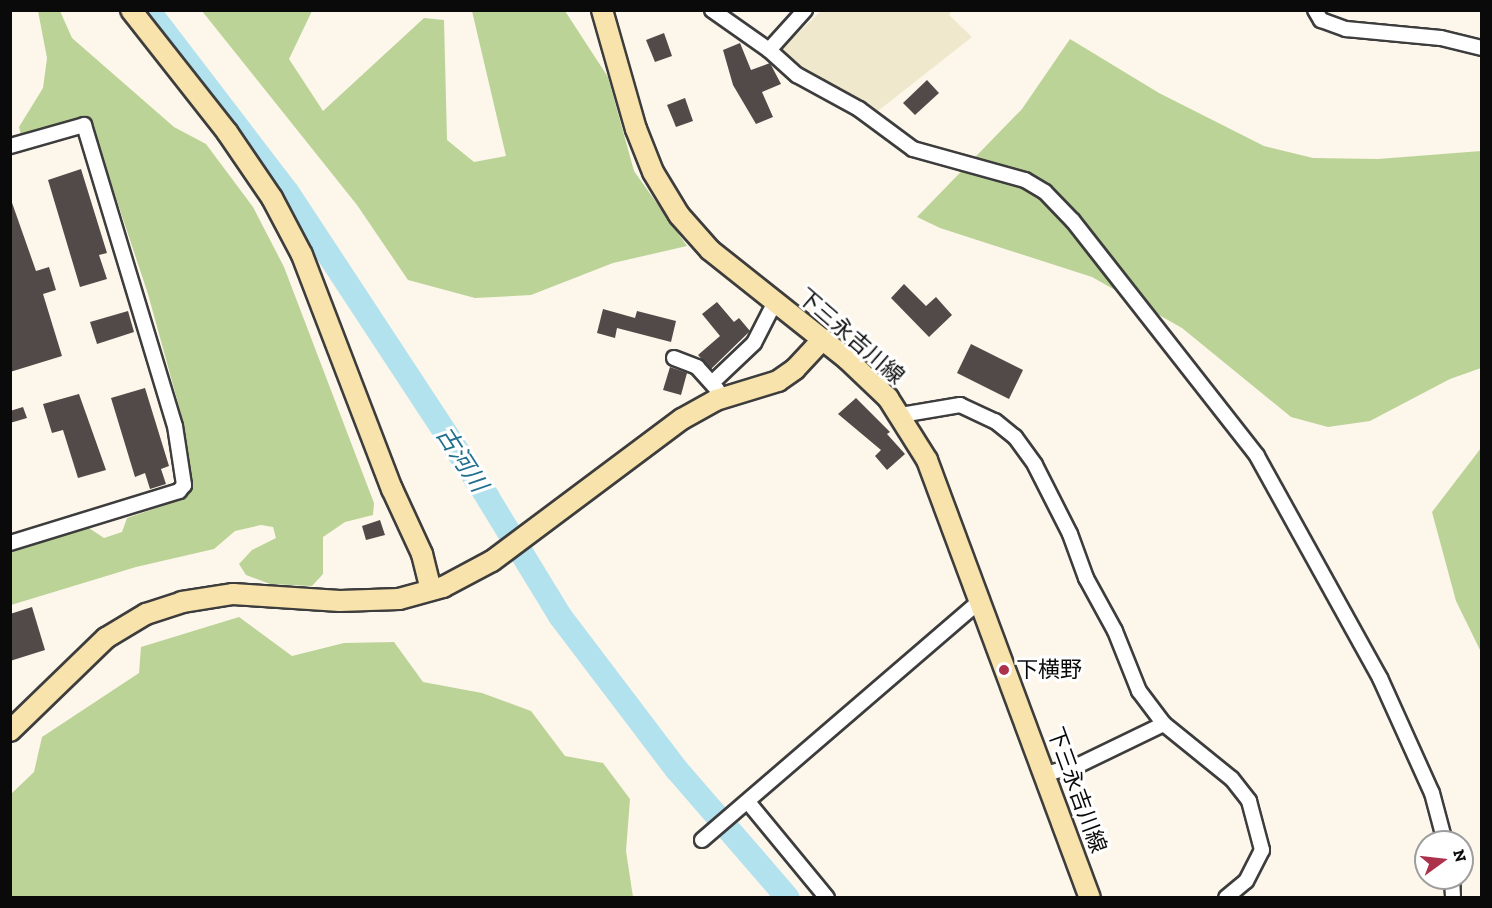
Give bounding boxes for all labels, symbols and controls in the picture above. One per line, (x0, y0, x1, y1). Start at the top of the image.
street label: 下三永吉川線 (793, 283, 909, 389)
water label: 古河川 (430, 421, 494, 497)
place label: 下横野 (1016, 657, 1082, 683)
marker: 下横野 (997, 663, 1011, 677)
street label: 下三永吉川線 (1042, 723, 1112, 857)
north arrow (1414, 830, 1474, 890)
text: N (1449, 847, 1471, 864)

